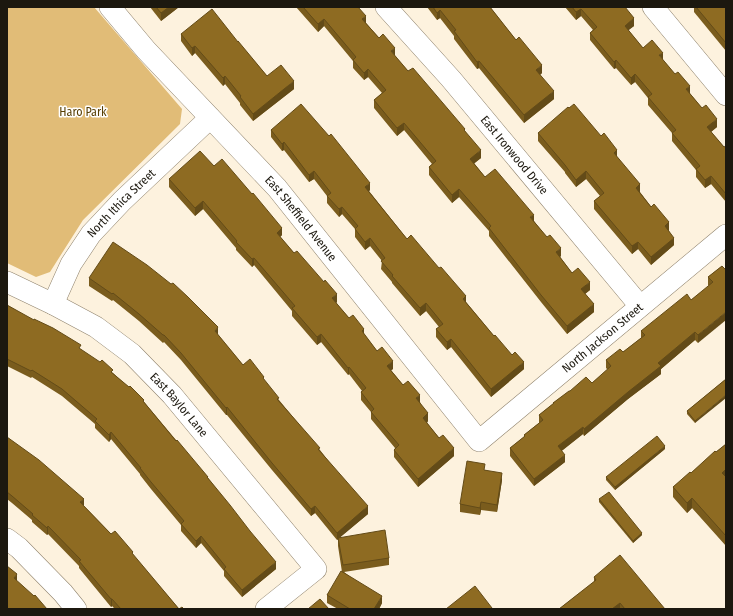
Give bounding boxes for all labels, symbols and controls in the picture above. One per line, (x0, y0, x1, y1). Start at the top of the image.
park label: Haro Park (59, 105, 107, 119)
street label: East Ironwood Drive (478, 113, 551, 197)
street label: North Ithica Street (84, 166, 158, 240)
street label: East Sheffield Avenue (262, 173, 340, 264)
street label: North Jackson Street (559, 300, 646, 376)
street label: East Baylor Lane (147, 370, 211, 440)

